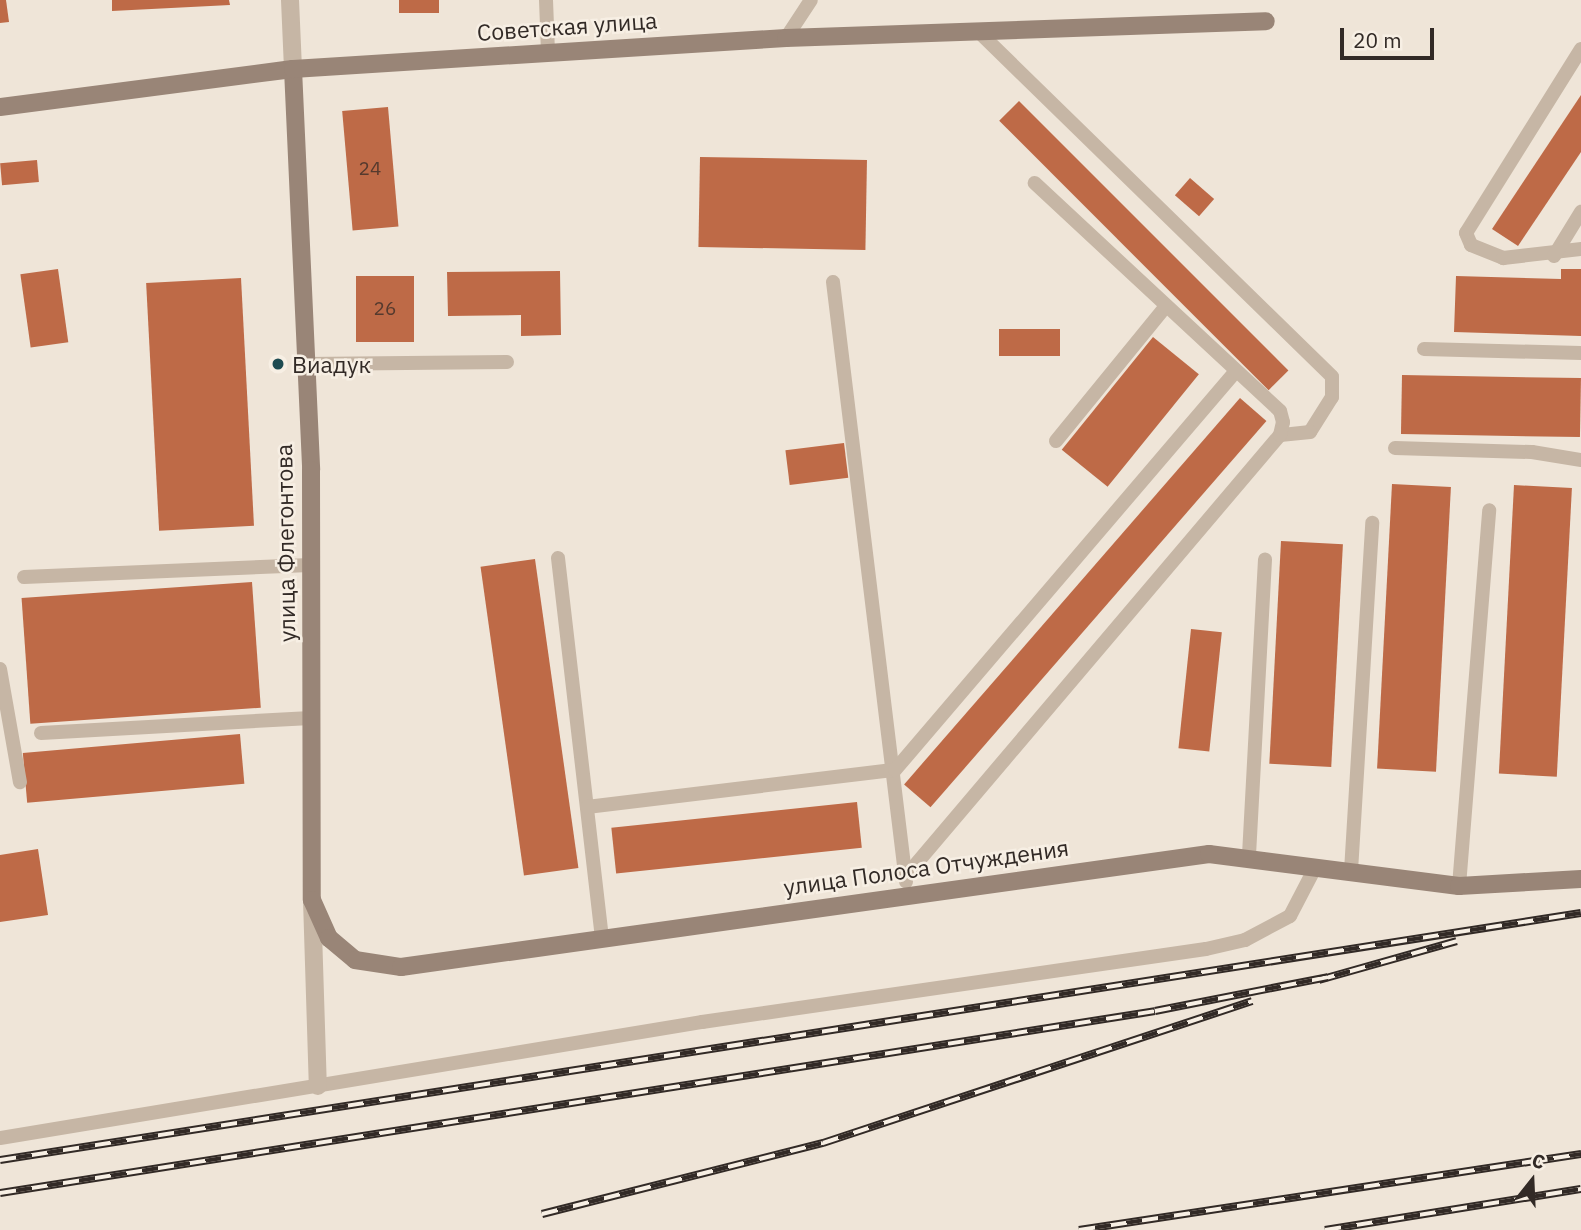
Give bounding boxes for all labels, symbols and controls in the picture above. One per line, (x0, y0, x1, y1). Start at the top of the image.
street label: Советская улица (476, 6, 658, 46)
scale bar (1343, 14, 1438, 58)
text: 20 m (1353, 26, 1402, 54)
house number: 24 (359, 158, 381, 180)
house number: 26 (374, 298, 396, 320)
place label: Виадук (292, 350, 371, 378)
marker: Виадук (270, 356, 286, 372)
street label: улица Флегонтова (269, 444, 301, 642)
street label: улица Полоса Отчуждения (782, 833, 1070, 901)
north arrow (1497, 1146, 1567, 1216)
text: С (1529, 1148, 1548, 1174)

